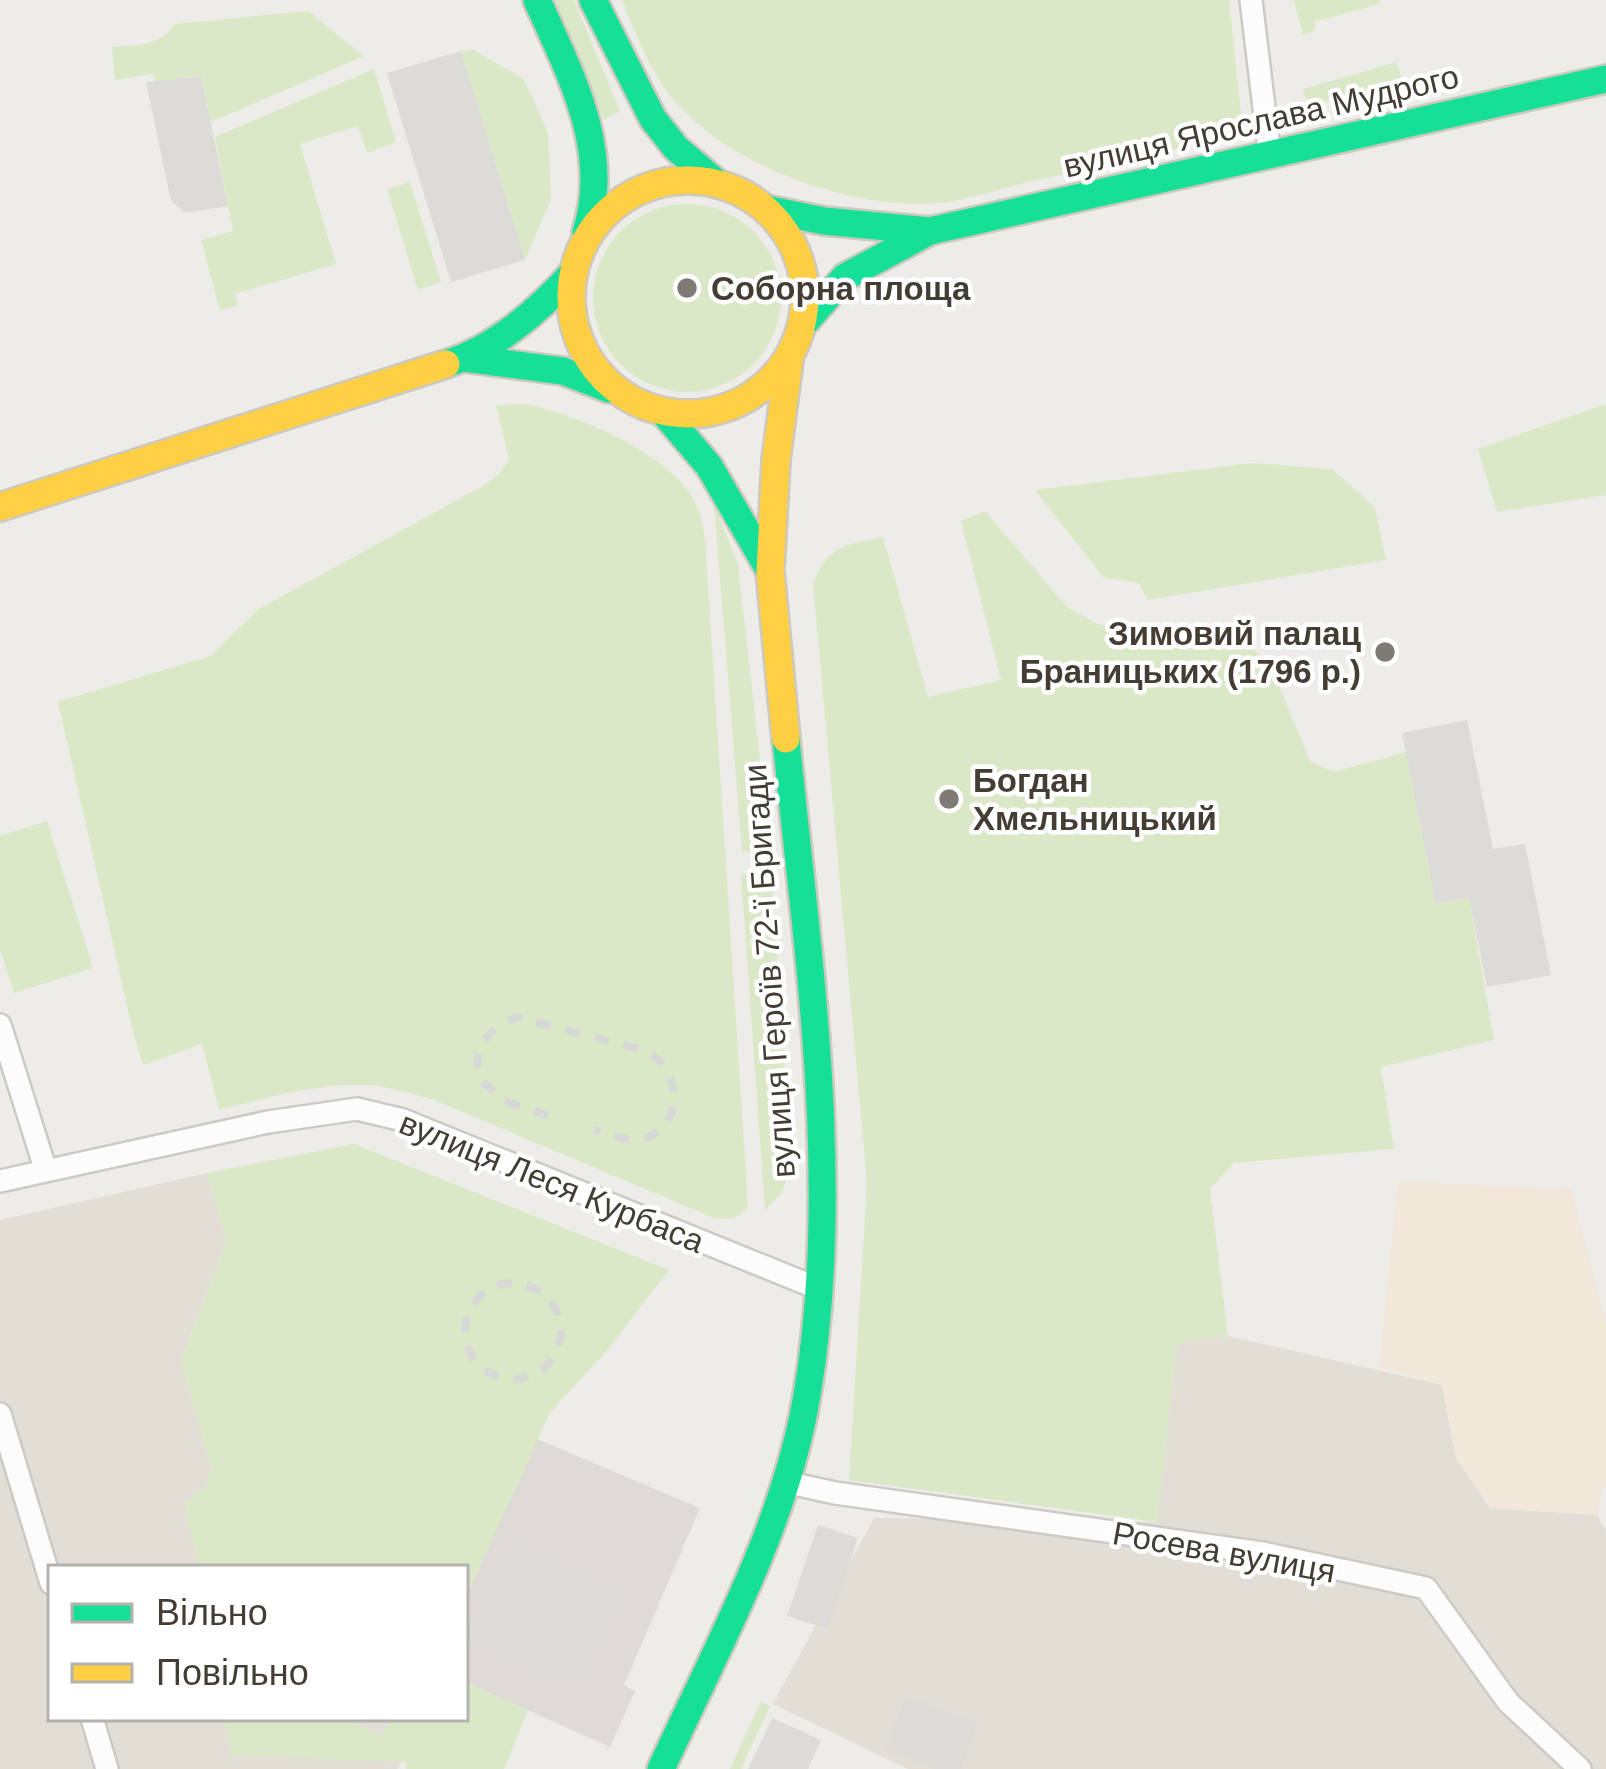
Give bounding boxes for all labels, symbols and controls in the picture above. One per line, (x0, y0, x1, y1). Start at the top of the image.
street label: вулиця Ярослава Мудрого (1060, 57, 1462, 185)
place label: Соборна площа (711, 270, 971, 307)
marker: Соборна площа (674, 275, 700, 301)
place label: Зимовий палац Браницьких (1796 р.) (1020, 615, 1361, 690)
marker: Зимовий палац Браницьких (1796 р.) (1372, 639, 1398, 665)
place label: Богдан Хмельницький (973, 762, 1217, 837)
street label: вулиця Героїв 72-ї Бригади (736, 763, 802, 1179)
marker: Богдан Хмельницький (936, 786, 962, 812)
street label: вулиця Леся Курбаса (394, 1104, 710, 1260)
street label: Росева вулиця (1110, 1514, 1338, 1590)
legend (48, 1565, 468, 1721)
text: Вільно (156, 1592, 268, 1633)
text: Повільно (156, 1652, 309, 1693)

